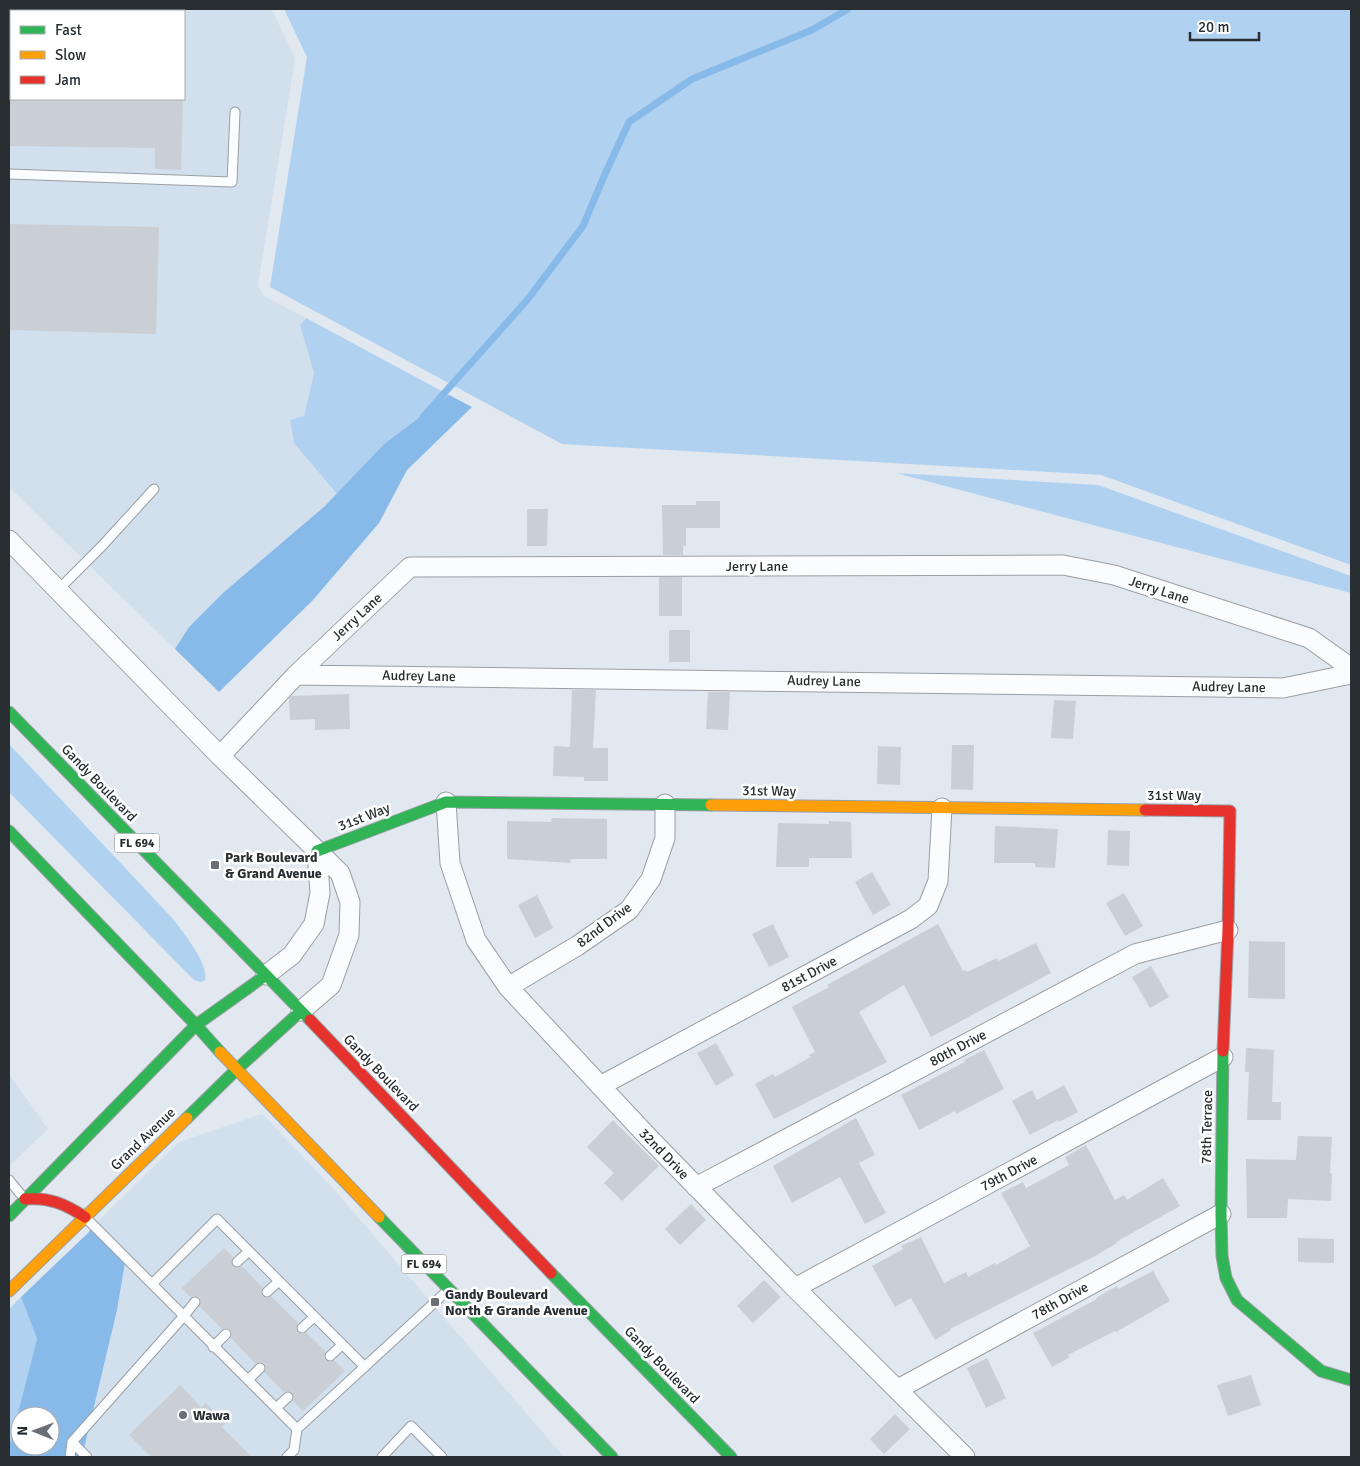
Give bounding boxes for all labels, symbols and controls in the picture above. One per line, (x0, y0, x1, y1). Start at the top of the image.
legend (10, 10, 185, 100)
scale bar (1190, 10, 1259, 42)
text: 20 m (1198, 18, 1229, 36)
text: Fast (55, 21, 82, 39)
text: Slow (55, 46, 86, 64)
text: Jam (55, 71, 81, 89)
street label: Jerry Lane (726, 558, 788, 575)
street label: Jerry Lane (1127, 572, 1191, 608)
street label: Jerry Lane (328, 589, 386, 645)
street label: Audrey Lane (382, 667, 456, 685)
street label: Audrey Lane (787, 672, 861, 690)
street label: Audrey Lane (1192, 678, 1266, 696)
street label: Gandy Boulevard (58, 741, 140, 825)
street label: 31st Way (742, 782, 797, 800)
street label: 31st Way (1147, 787, 1201, 804)
street label: 31st Way (336, 799, 393, 835)
road number: FL 694 (114, 834, 160, 852)
place label: Park Boulevard & Grand Avenue (225, 849, 322, 882)
marker: Park Boulevard & Grand Avenue (209, 859, 221, 871)
street label: 82nd Drive (573, 899, 635, 951)
street label: 81st Drive (778, 952, 840, 996)
street label: 80th Drive (927, 1026, 989, 1070)
street label: Gandy Boulevard (340, 1031, 422, 1115)
street label: 78th Terrace (1198, 1090, 1216, 1164)
street label: Grand Avenue (107, 1104, 179, 1174)
street label: 32nd Drive (635, 1125, 693, 1183)
street label: 79th Drive (978, 1151, 1040, 1195)
road number: FL 694 (402, 1254, 446, 1274)
street label: 78th Drive (1029, 1279, 1091, 1323)
place label: Gandy Boulevard North & Grande Avenue (445, 1286, 588, 1319)
marker: Gandy Boulevard North & Grande Avenue (429, 1296, 441, 1308)
street label: Gandy Boulevard (621, 1323, 703, 1407)
north arrow (10, 1406, 60, 1456)
place label: Wawa (193, 1407, 230, 1424)
marker: Wawa (177, 1409, 189, 1421)
text: N (14, 1426, 31, 1436)

